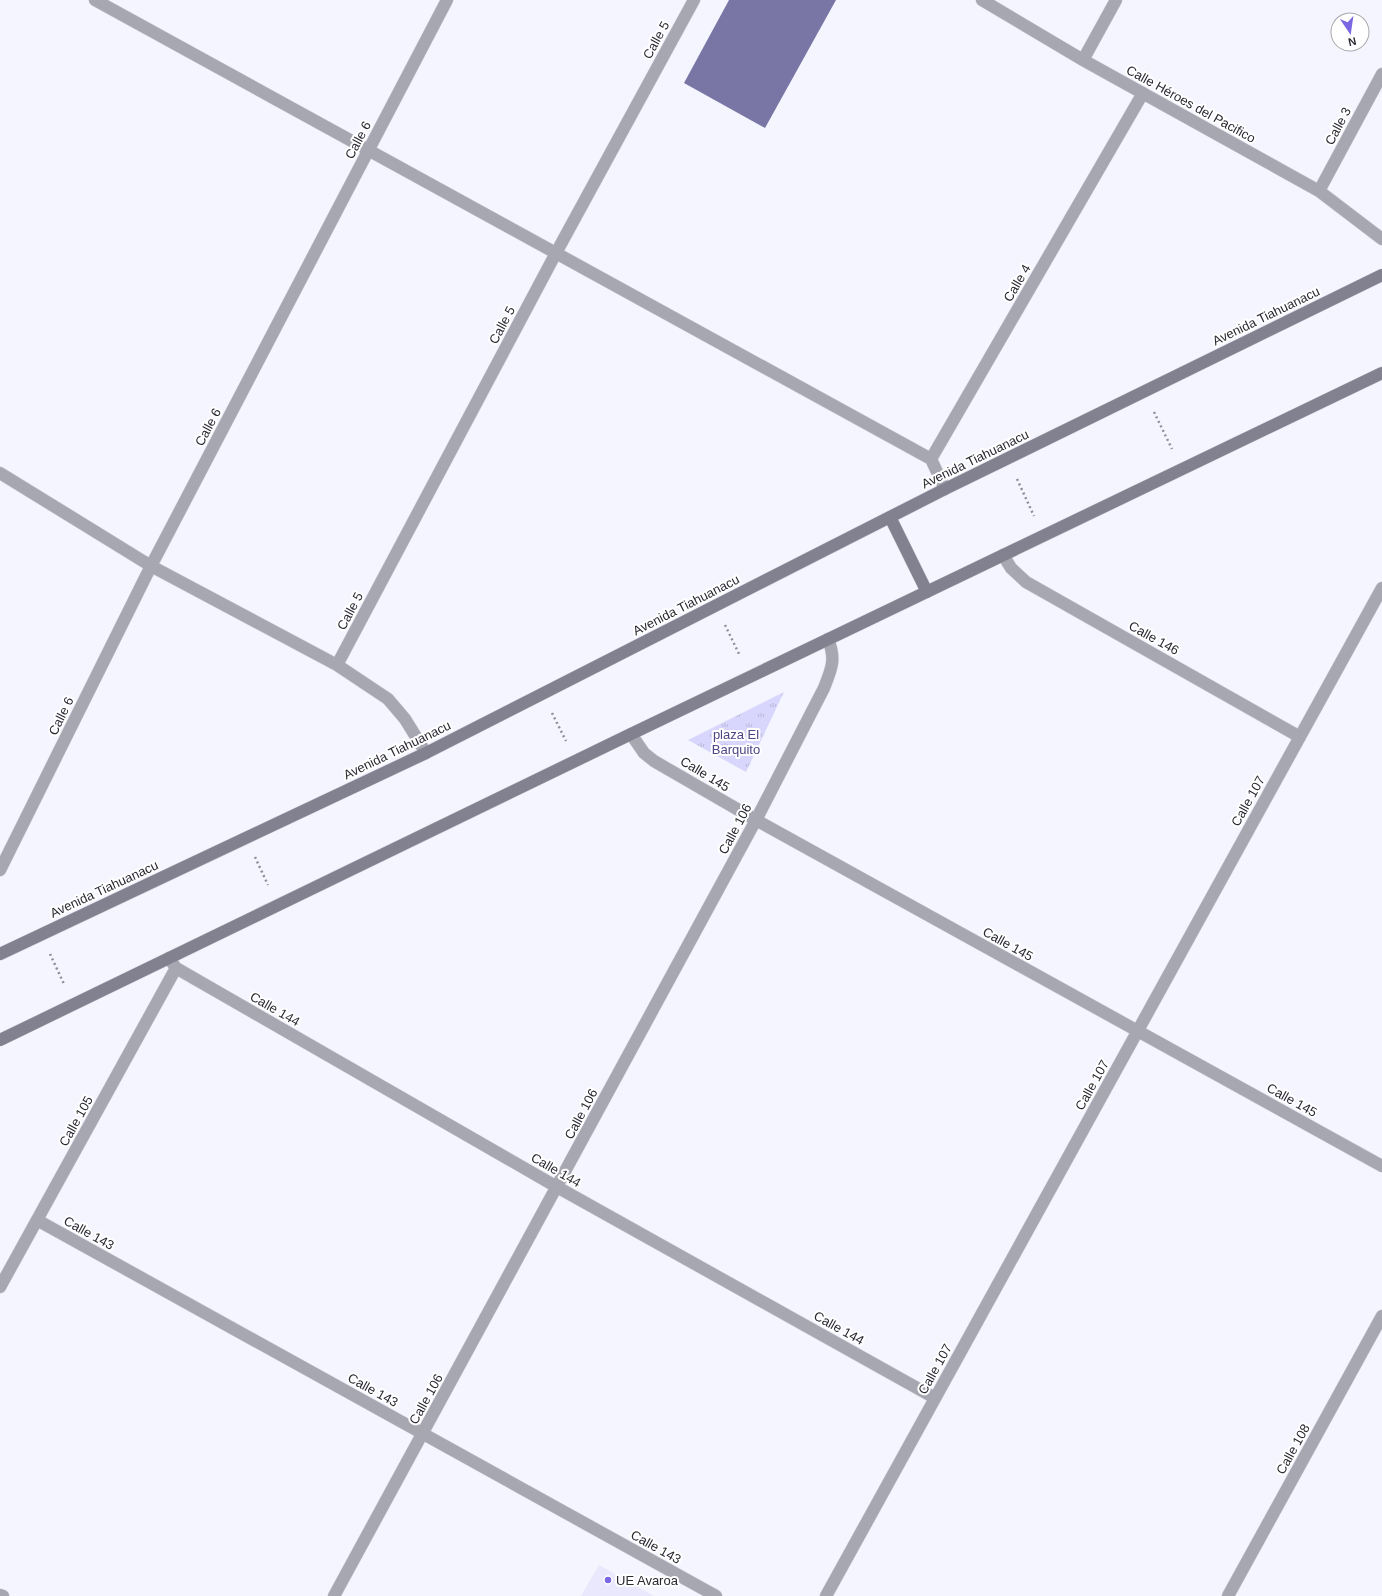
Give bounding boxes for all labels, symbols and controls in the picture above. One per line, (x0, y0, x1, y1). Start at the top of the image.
north arrow (1330, 12, 1370, 52)
street label: Calle 5 (640, 19, 672, 61)
text: N (1347, 35, 1357, 48)
street label: Calle Héroes del Pacifico (1124, 62, 1258, 146)
street label: Calle 3 (1322, 105, 1354, 147)
street label: Calle 6 (342, 119, 374, 161)
street label: Calle 4 (1000, 262, 1034, 304)
street label: Avenida Tiahuanacu (1210, 283, 1322, 349)
street label: Calle 5 (486, 304, 518, 346)
street label: Calle 6 (192, 406, 224, 448)
street label: Avenida Tiahuanacu (919, 426, 1031, 492)
street label: Avenida Tiahuanacu (630, 572, 742, 638)
street label: Calle 5 (334, 590, 366, 632)
street label: Calle 146 (1126, 618, 1182, 658)
street label: Calle 6 (45, 695, 77, 737)
street label: Avenida Tiahuanacu (341, 717, 453, 783)
park label: plaza El Barquito (712, 727, 760, 757)
street label: Calle 145 (678, 753, 732, 795)
street label: Calle 107 (1228, 773, 1268, 829)
street label: Calle 106 (715, 801, 755, 857)
street label: Avenida Tiahuanacu (48, 857, 160, 921)
street label: Calle 145 (980, 924, 1036, 964)
street label: Calle 144 (247, 989, 303, 1029)
street label: Calle 107 (1072, 1057, 1112, 1113)
street label: Calle 145 (1264, 1080, 1320, 1120)
street label: Calle 106 (561, 1086, 601, 1142)
street label: Calle 105 (56, 1093, 96, 1149)
street label: Calle 144 (528, 1150, 584, 1190)
street label: Calle 143 (61, 1213, 117, 1253)
street label: Calle 144 (811, 1308, 867, 1348)
street label: Calle 107 (915, 1341, 955, 1397)
street label: Calle 143 (345, 1370, 401, 1410)
street label: Calle 106 (406, 1371, 446, 1427)
street label: Calle 108 (1273, 1421, 1313, 1477)
street label: Calle 143 (628, 1527, 684, 1567)
place label: UE Avaroa (616, 1573, 679, 1588)
marker: UE Avaroa (603, 1575, 613, 1585)

